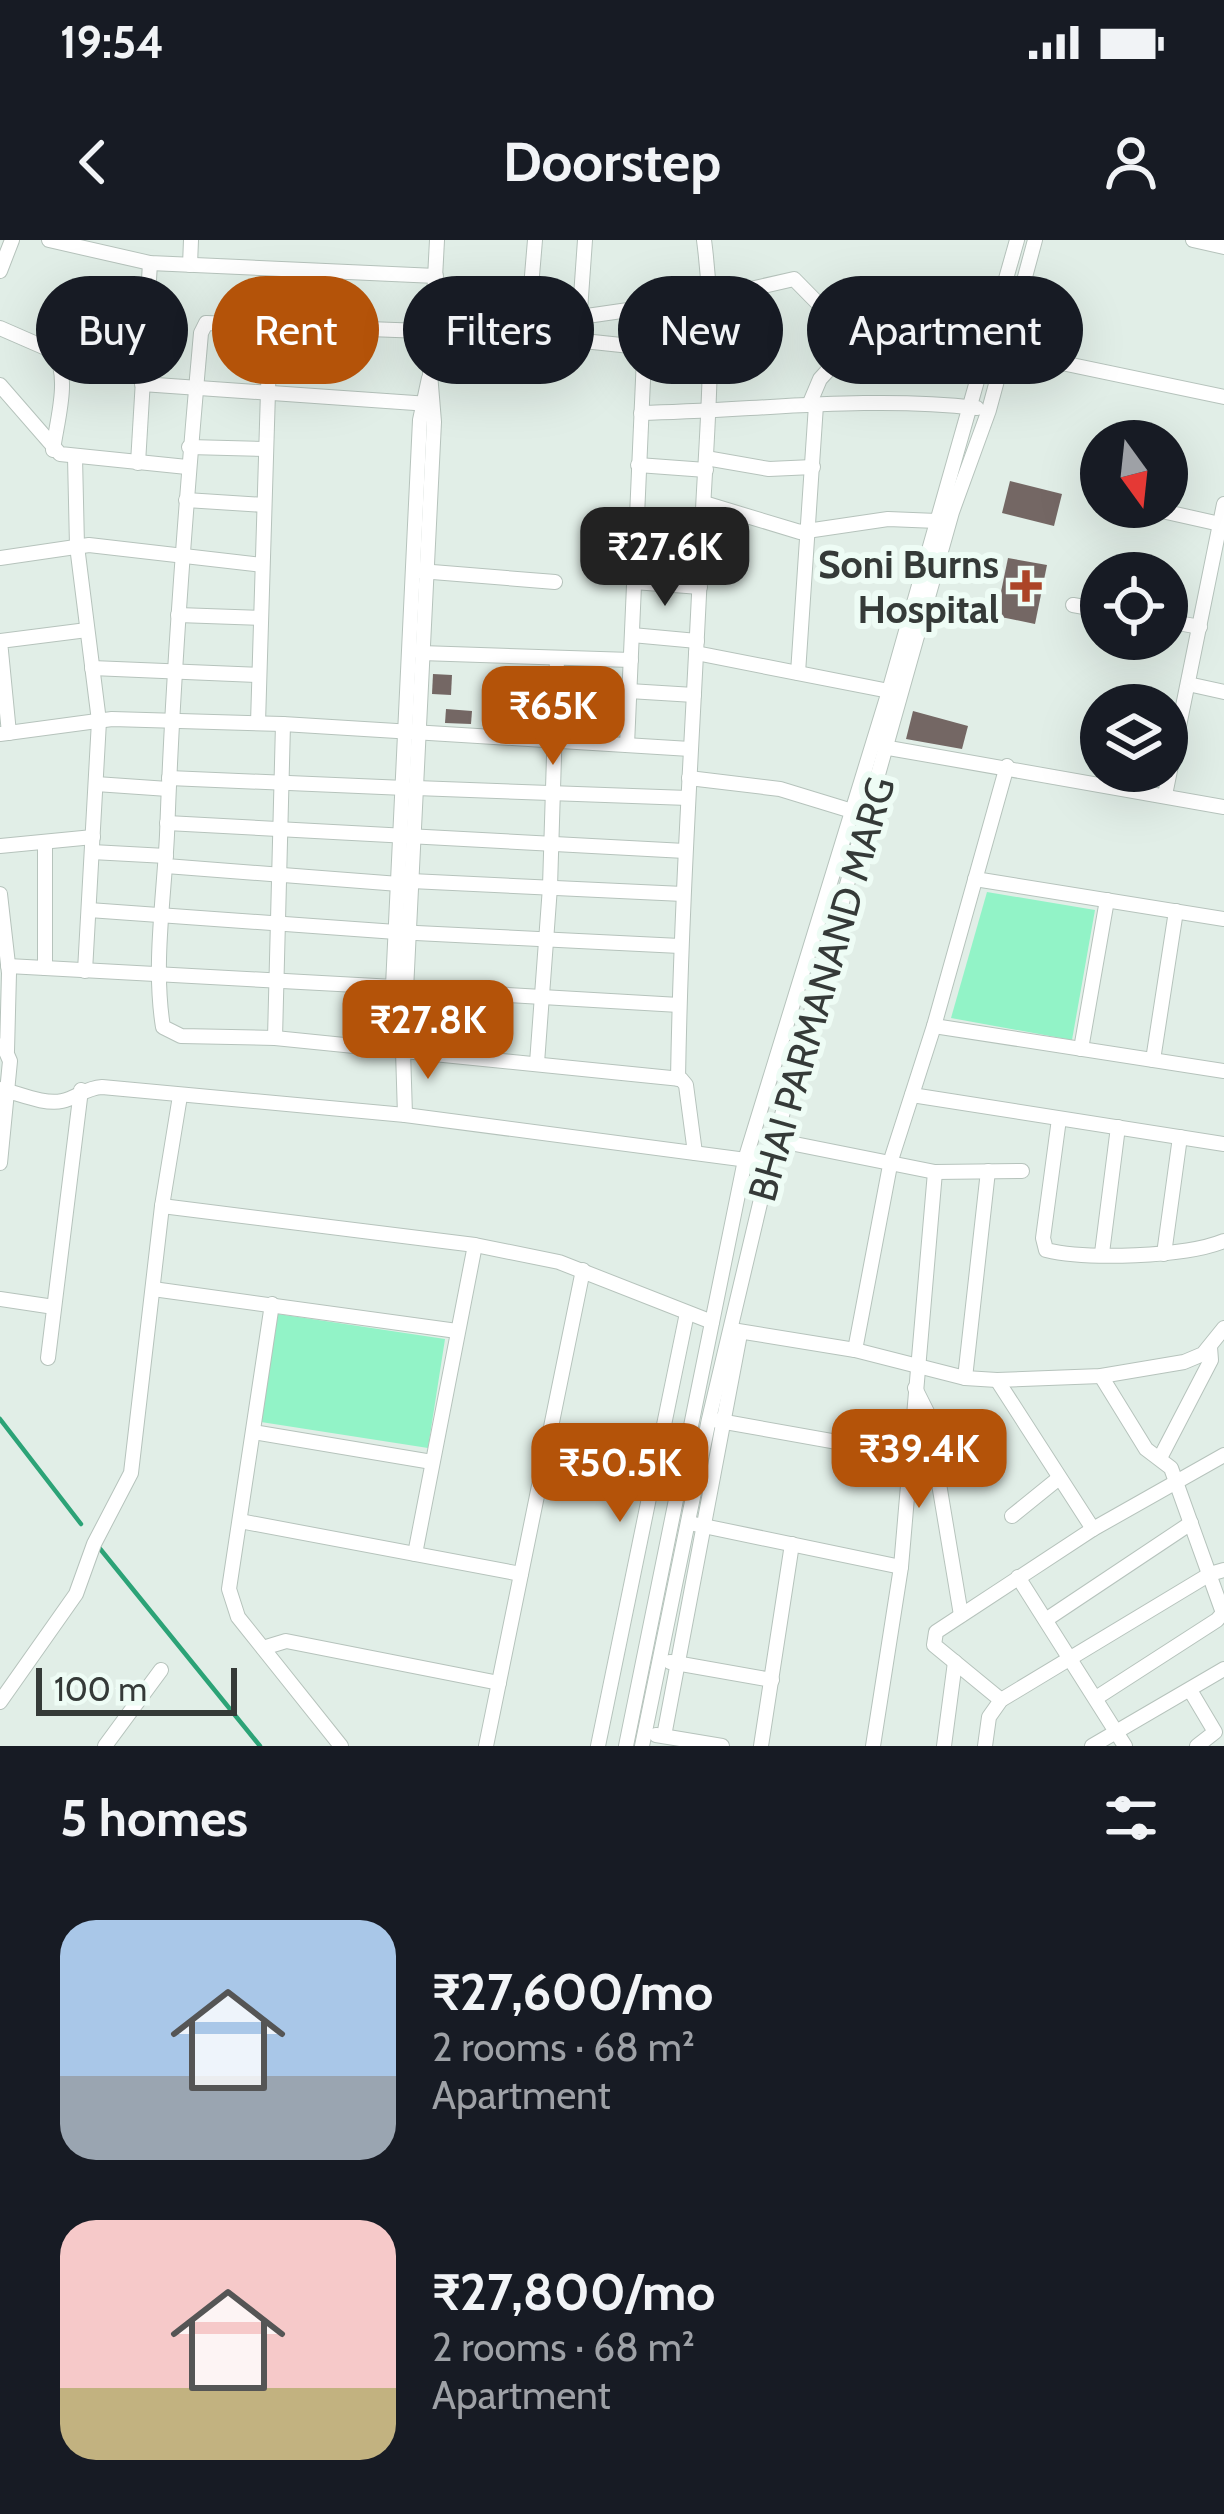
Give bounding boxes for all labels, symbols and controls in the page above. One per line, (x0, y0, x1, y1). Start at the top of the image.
text: 19:54 (60, 15, 164, 69)
icon: back (60, 129, 126, 195)
text: Doorstep (503, 129, 721, 195)
icon: person (1098, 129, 1164, 195)
chip: Buy (36, 276, 188, 384)
chip: Rent (212, 276, 379, 384)
chip: Filters (403, 276, 594, 384)
chip: New (618, 276, 783, 384)
chip: Apartment (807, 276, 1083, 384)
north arrow (1080, 420, 1188, 528)
map controls (1080, 420, 1188, 792)
pin: ₹27.6K (567, 507, 763, 609)
text: ₹27.6K (607, 522, 723, 570)
place label: Soni Burns Hospital (818, 540, 999, 633)
button: locate (1080, 552, 1188, 660)
marker: Soni Burns Hospital (1010, 570, 1042, 602)
pin: ₹65K (482, 666, 624, 768)
text: ₹65K (509, 681, 597, 729)
button: layers (1080, 684, 1188, 792)
street label: BHAI PARMANAND MARG (737, 771, 905, 1207)
pin: ₹27.8K (330, 980, 526, 1082)
text: ₹27.8K (369, 995, 487, 1043)
pin: ₹39.4K (821, 1409, 1017, 1511)
pin: ₹50.5K (522, 1423, 718, 1525)
text: ₹39.4K (859, 1424, 979, 1472)
text: ₹50.5K (558, 1438, 682, 1486)
scale bar (36, 1662, 237, 1715)
text: 100 m (54, 1669, 147, 1709)
icon: filters (1098, 1785, 1164, 1851)
text: 5 homes (60, 1787, 248, 1849)
text: ₹27,600/mo (432, 1961, 713, 2023)
icon: home (156, 1968, 300, 2112)
text: 2 rooms · 68 m² (432, 2023, 695, 2071)
text: Apartment (432, 2071, 611, 2119)
text: ₹27,800/mo (432, 2261, 715, 2323)
icon: home (156, 2268, 300, 2412)
text: 2 rooms · 68 m² (432, 2323, 695, 2371)
text: Apartment (432, 2371, 611, 2419)

